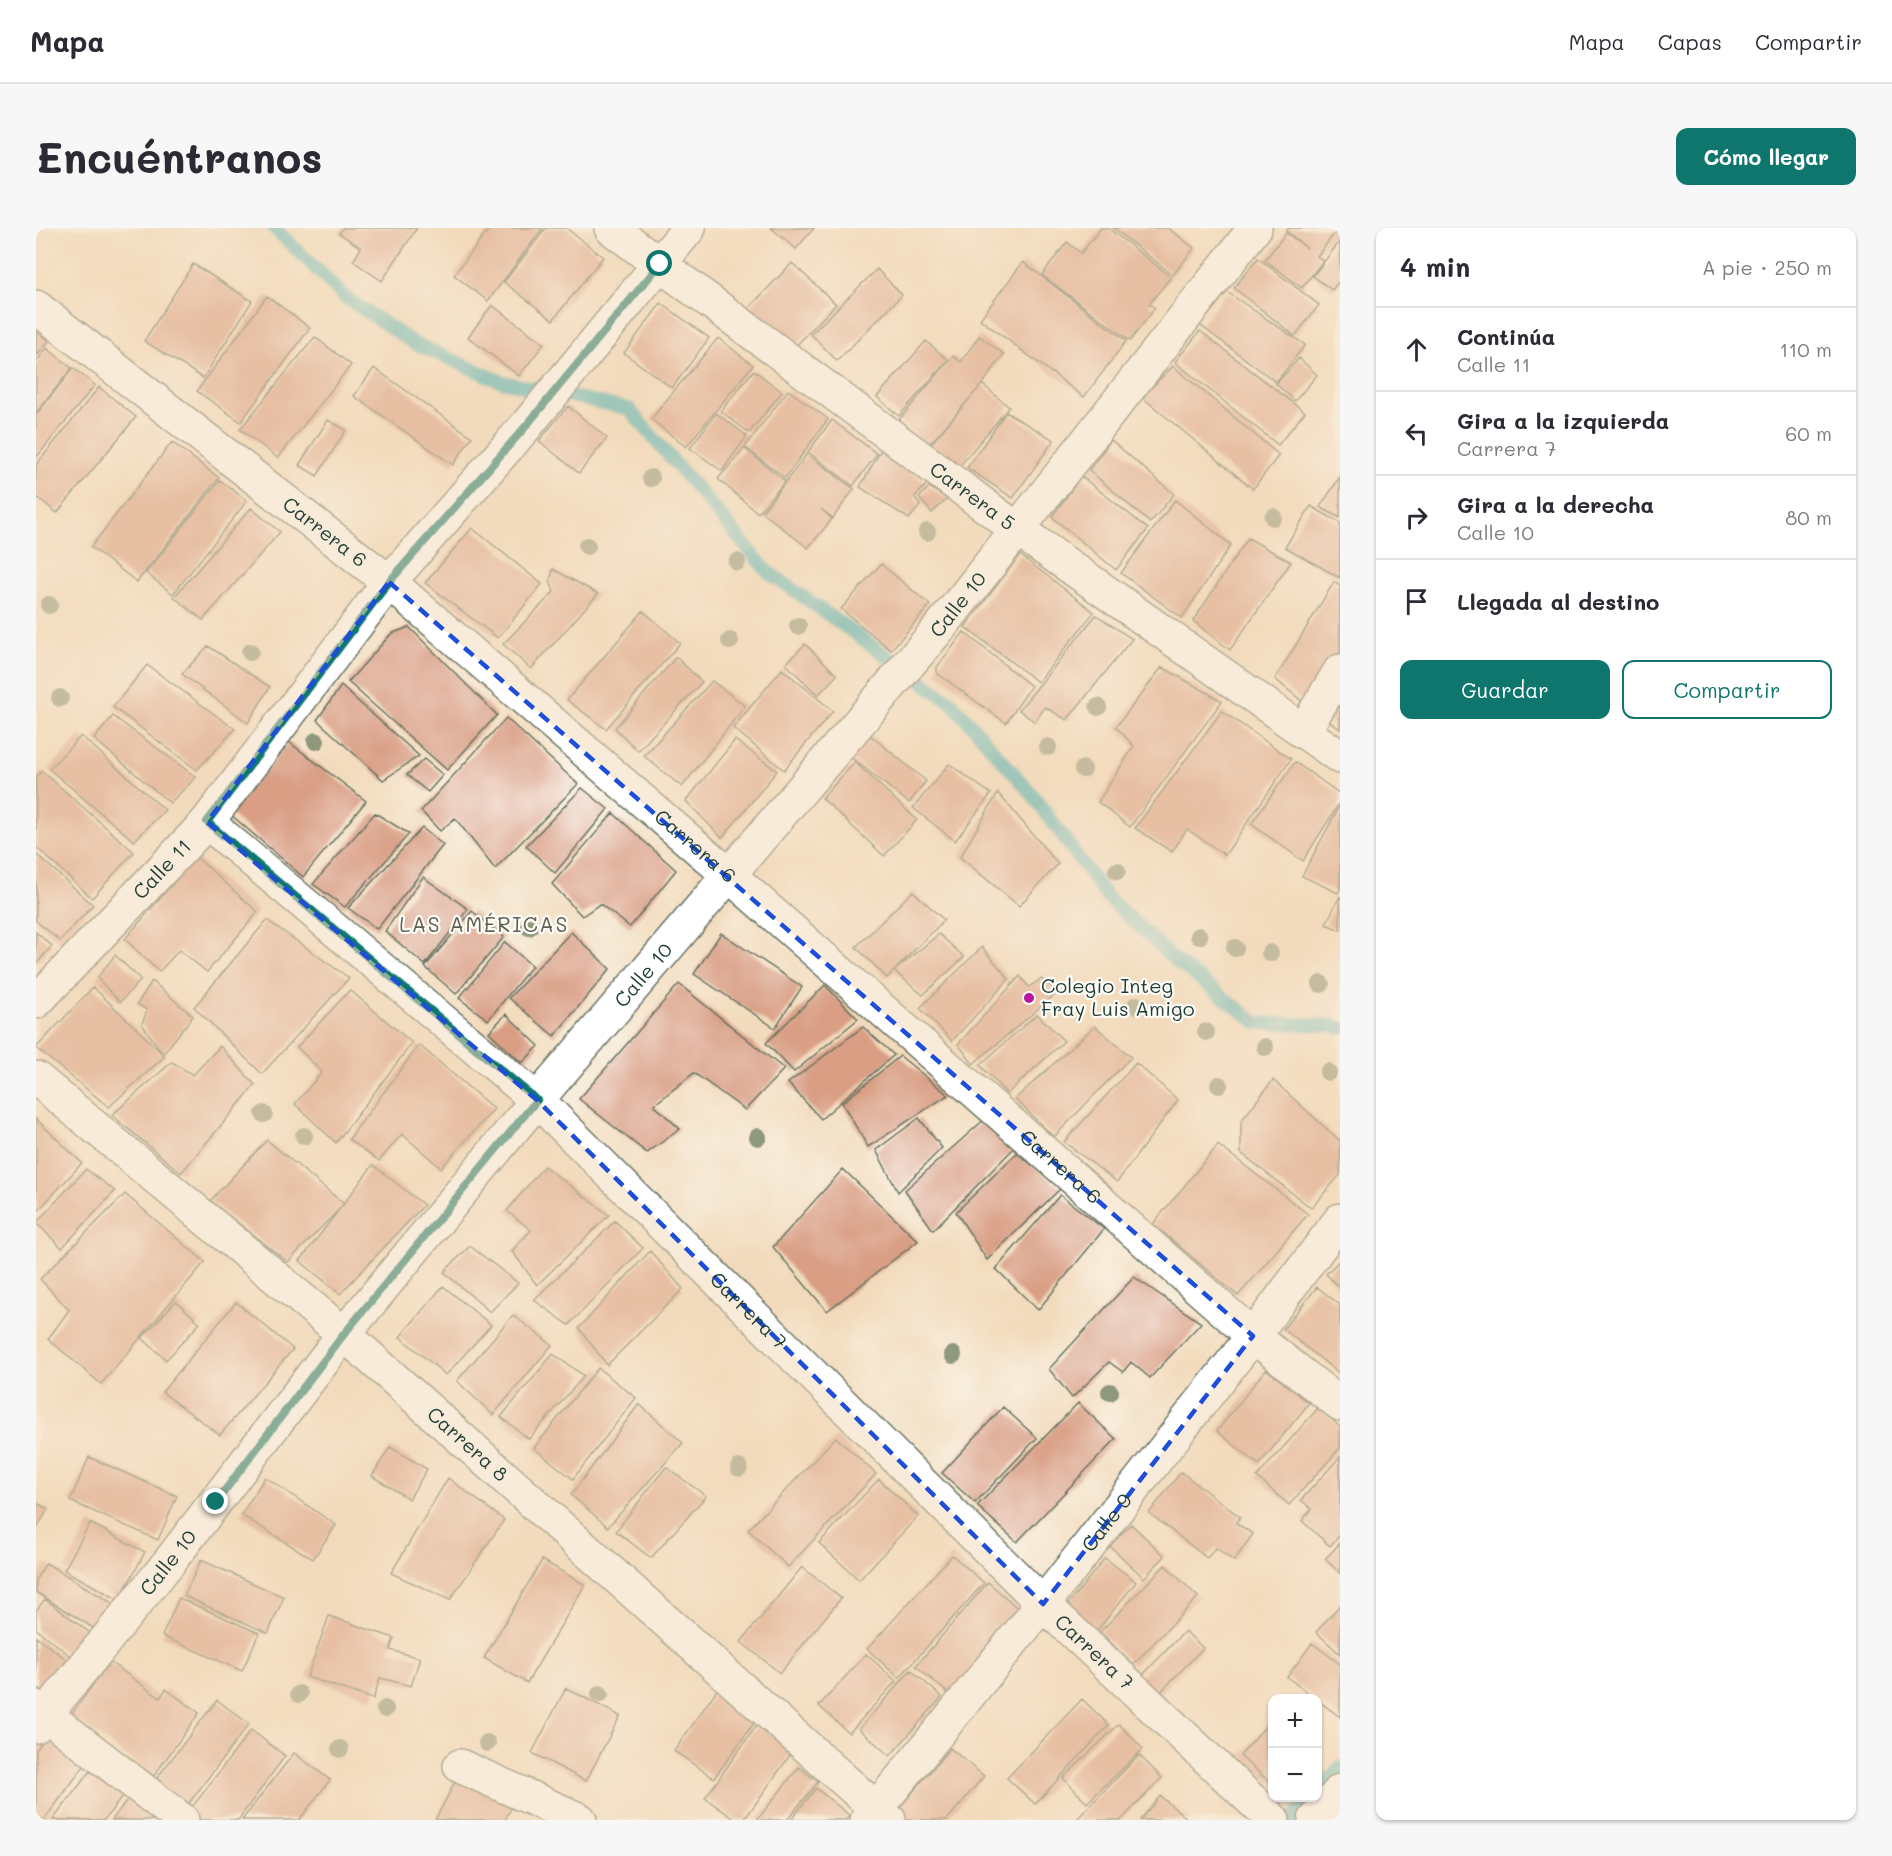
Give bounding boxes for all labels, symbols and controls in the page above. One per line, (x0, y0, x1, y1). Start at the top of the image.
text: Mapa (30, 23, 105, 59)
text: Mapa (1569, 28, 1625, 55)
text: Capas (1658, 28, 1722, 55)
text: Compartir (1755, 28, 1862, 55)
button: Cómo llegar (1676, 128, 1856, 185)
text: Encuéntranos (36, 129, 322, 184)
route start (646, 250, 672, 276)
text: 4 min (1400, 250, 1470, 284)
text: A pie · 250 m (1702, 254, 1832, 280)
text: Continúa (1457, 322, 1555, 351)
icon: ahead (1400, 333, 1433, 366)
text: 110 m (1779, 336, 1832, 362)
text: Calle 11 (1457, 351, 1530, 377)
text: Gira a la izquierda (1457, 406, 1669, 435)
icon: left (1400, 417, 1433, 450)
text: 60 m (1785, 420, 1832, 446)
text: Carrera 7 (1457, 435, 1556, 461)
street label: Carrera 5 (925, 455, 1021, 536)
street label: Carrera 6 (278, 490, 373, 572)
text: Gira a la derecha (1457, 490, 1654, 519)
icon: right (1400, 501, 1433, 534)
text: 80 m (1785, 504, 1832, 530)
text: Calle 10 (1457, 519, 1534, 545)
street label: Calle 10 (923, 566, 991, 642)
icon: arrive (1400, 585, 1433, 618)
text: Llegada al destino (1457, 587, 1659, 616)
button: Guardar (1400, 660, 1610, 719)
button: Compartir (1622, 660, 1832, 719)
street label: Carrera 6 (650, 803, 742, 888)
street label: Calle 11 (127, 833, 196, 904)
district label: LAS AMÉRICAS (399, 910, 569, 937)
street label: Calle 10 (608, 937, 678, 1012)
place label: Colegio Integ Fray Luis Amigo (1041, 972, 1195, 1021)
marker: Colegio Integ Fray Luis Amigo (1022, 991, 1036, 1005)
street label: Carrera 6 (1015, 1123, 1107, 1209)
street label: Carrera 7 (705, 1266, 794, 1354)
street label: Carrera 8 (422, 1400, 514, 1486)
street label: Calle 9 (1075, 1487, 1137, 1557)
route end (202, 1488, 228, 1514)
street label: Calle 10 (133, 1524, 201, 1600)
street label: Carrera 7 (1050, 1608, 1140, 1695)
map controls (1268, 1694, 1322, 1802)
button: + (1268, 1694, 1322, 1748)
button: − (1268, 1748, 1322, 1802)

